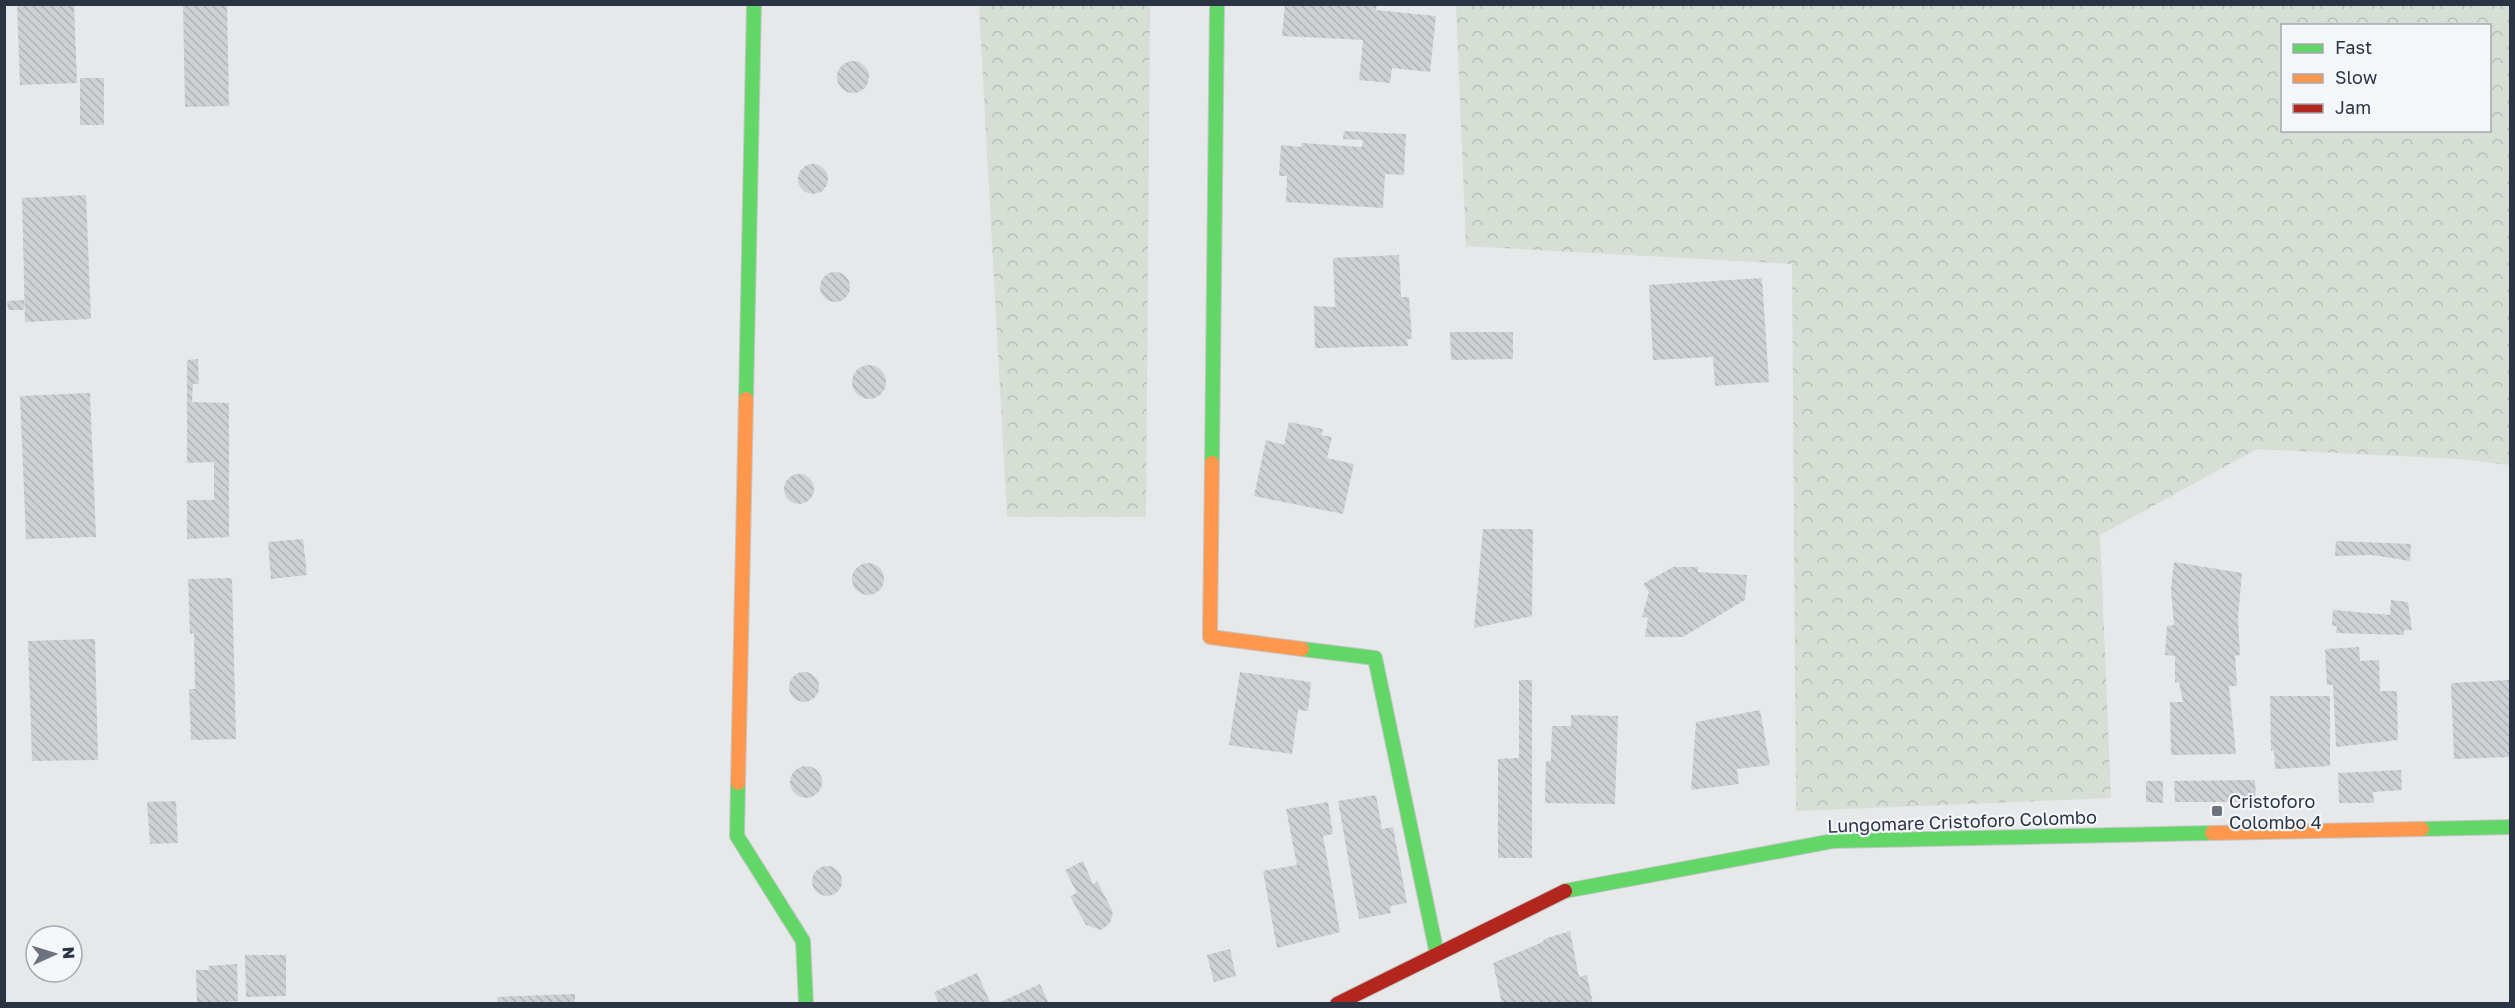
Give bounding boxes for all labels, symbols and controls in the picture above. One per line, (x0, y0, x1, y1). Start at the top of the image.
legend (2281, 24, 2491, 132)
text: Fast (2335, 36, 2372, 58)
text: Slow (2335, 66, 2378, 88)
text: Jam (2335, 96, 2371, 118)
place label: Cristoforo Colombo 4 (2229, 790, 2322, 833)
marker: Cristoforo Colombo 4 (2210, 804, 2224, 818)
street label: Lungomare Cristoforo Colombo (1827, 805, 2097, 837)
north arrow (24, 924, 84, 984)
text: N (59, 946, 79, 960)

